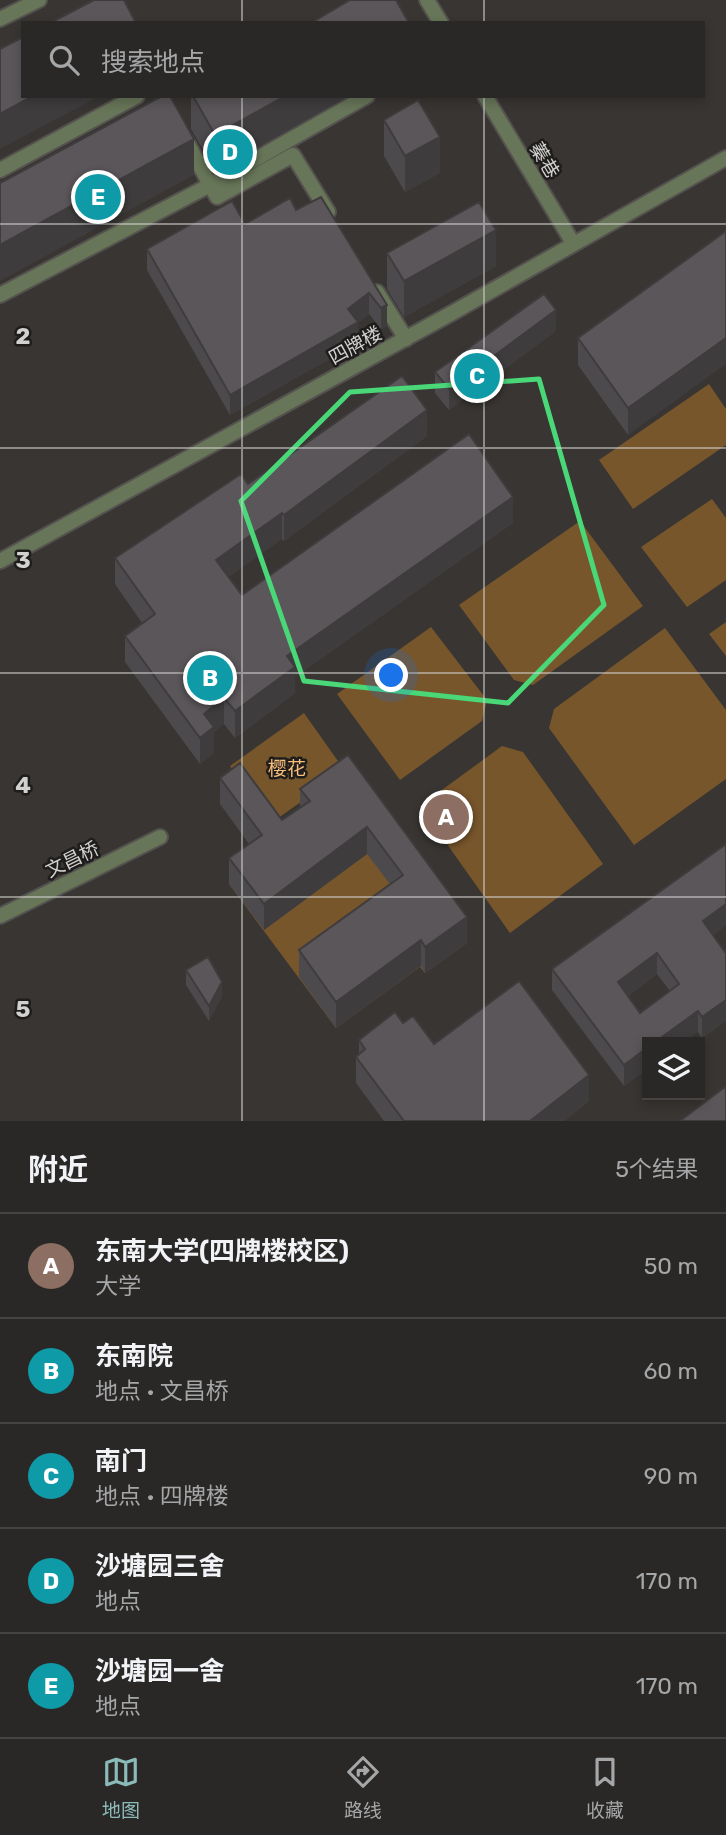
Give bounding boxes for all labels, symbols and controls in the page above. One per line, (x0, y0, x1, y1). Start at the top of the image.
search box (21, 21, 705, 98)
icon: search (45, 41, 83, 79)
text: 搜索地点 (101, 47, 205, 78)
pin: D (207, 126, 253, 178)
street label: 蓁巷 (525, 138, 564, 182)
pin: E (75, 171, 121, 223)
text: 2 (16, 322, 30, 350)
street label: 四牌楼 (325, 322, 386, 369)
pin: C (454, 350, 500, 402)
text: 3 (15, 546, 31, 574)
pin: B (187, 652, 233, 704)
your location (374, 658, 408, 692)
park label: 樱花 (268, 757, 306, 780)
text: 4 (15, 771, 31, 799)
pin: A (423, 791, 469, 843)
street label: 文昌桥 (42, 837, 103, 882)
text: 5 (16, 995, 31, 1023)
map controls (642, 1037, 705, 1100)
button: layers (642, 1037, 705, 1100)
text: 附近 (28, 1152, 88, 1188)
text: 5个结果 (615, 1155, 698, 1183)
text: 东南大学(四牌楼校区) (95, 1236, 349, 1267)
text: A (43, 1252, 59, 1280)
text: 50 m (644, 1252, 698, 1280)
text: 大学 (95, 1272, 141, 1300)
text: 东南院 (95, 1341, 173, 1372)
text: B (43, 1357, 59, 1385)
text: 60 m (643, 1357, 698, 1385)
text: 地点 · 文昌桥 (95, 1377, 229, 1405)
text: 南门 (95, 1446, 147, 1477)
text: C (43, 1462, 59, 1490)
text: 90 m (644, 1462, 698, 1490)
text: 地点 · 四牌楼 (95, 1482, 229, 1510)
text: 沙塘园三舍 (95, 1551, 225, 1582)
text: D (43, 1567, 59, 1595)
text: 170 m (636, 1567, 698, 1595)
text: 地点 (95, 1587, 141, 1615)
text: 沙塘园一舍 (95, 1656, 225, 1687)
text: E (44, 1672, 58, 1700)
text: 170 m (636, 1672, 698, 1700)
text: 地点 (95, 1692, 141, 1720)
tab: 地图 (102, 1753, 140, 1822)
tab: 路线 (344, 1753, 382, 1822)
tab: 收藏 (586, 1753, 624, 1822)

